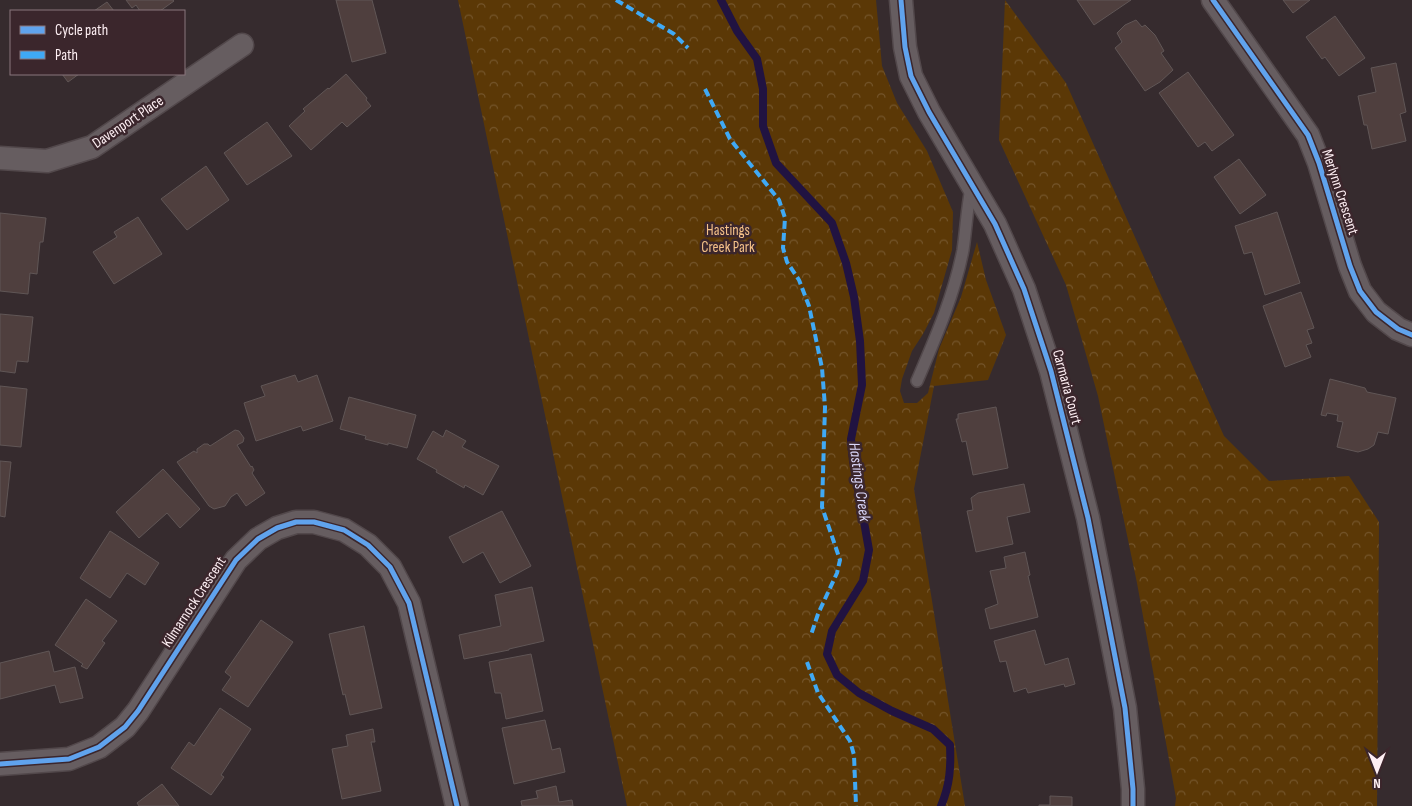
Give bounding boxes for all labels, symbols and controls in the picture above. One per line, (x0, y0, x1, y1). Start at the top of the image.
legend (10, 10, 185, 75)
text: Cycle path (55, 21, 108, 40)
text: Path (55, 46, 78, 65)
street label: Davenport Place (89, 91, 167, 153)
street label: Merlynn Crescent (1317, 147, 1363, 238)
park label: Hastings Creek Park (701, 221, 755, 257)
street label: Carmaria Court (1048, 348, 1086, 427)
water label: Hastings Creek (844, 441, 874, 524)
street label: Kilmarnock Crescent (158, 553, 231, 651)
north arrow (1352, 746, 1402, 796)
text: N (1373, 775, 1381, 792)

